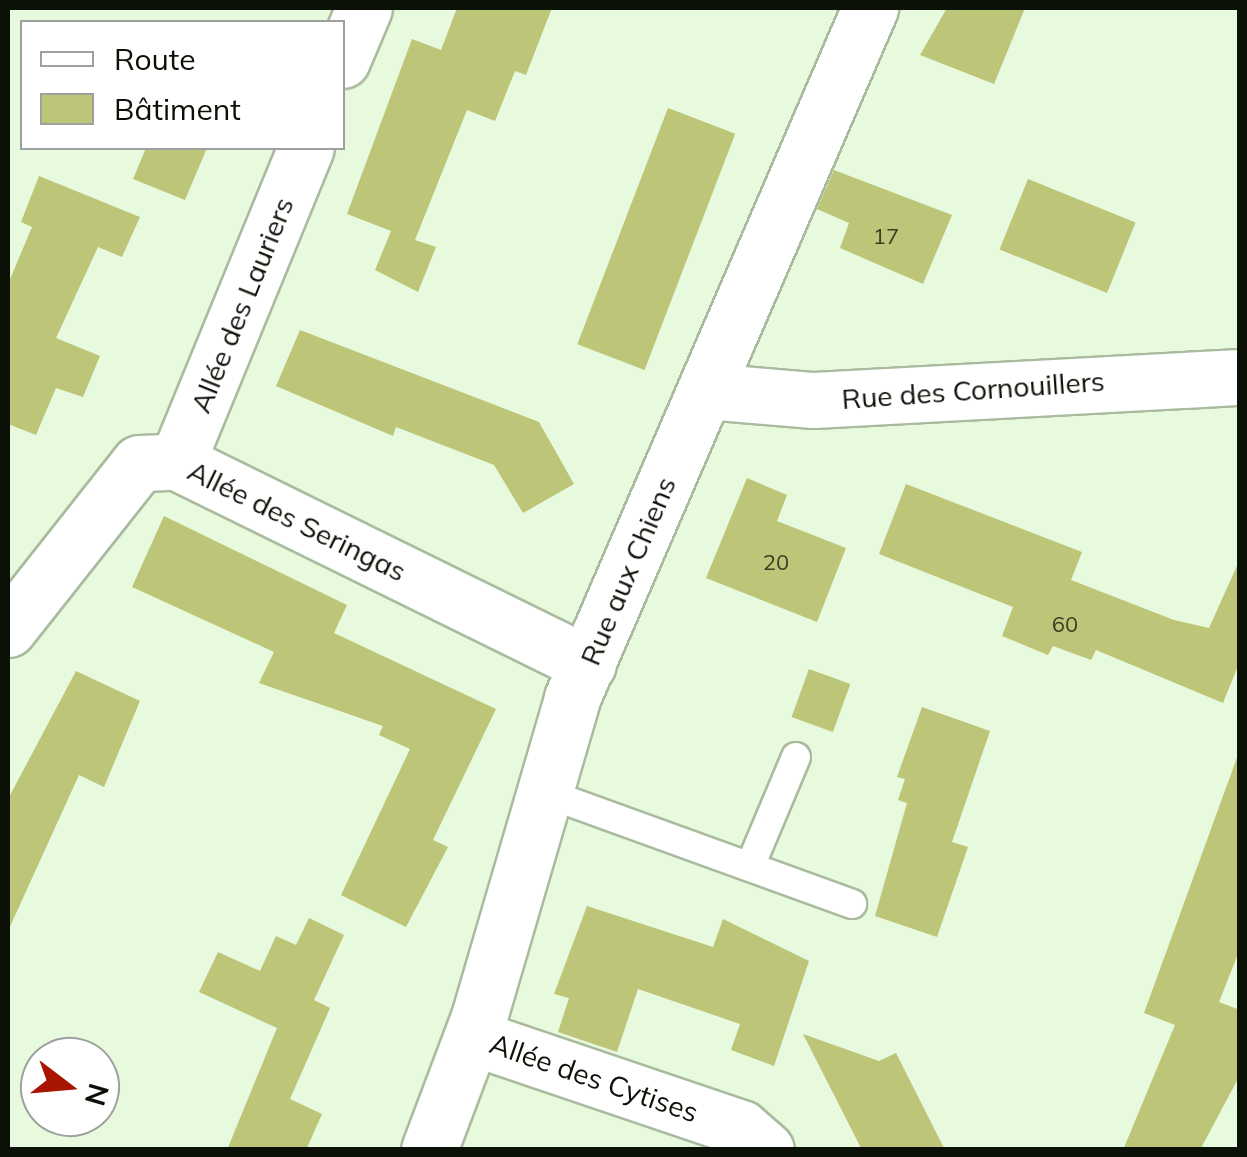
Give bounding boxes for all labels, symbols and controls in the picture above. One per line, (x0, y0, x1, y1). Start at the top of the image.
legend (20, 20, 345, 150)
text: Route (114, 40, 196, 78)
text: Bâtiment (114, 90, 241, 128)
street label: Allée des Lauriers (184, 192, 300, 418)
house number: 17 (873, 224, 899, 250)
street label: Rue des Cornouillers (840, 364, 1106, 416)
street label: Allée des Seringas (183, 454, 411, 588)
street label: Rue aux Chiens (573, 472, 683, 670)
house number: 20 (763, 550, 789, 576)
house number: 60 (1052, 612, 1078, 638)
street label: Allée des Cytises (485, 1027, 703, 1129)
north arrow (20, 1037, 120, 1137)
text: N (78, 1080, 117, 1110)

